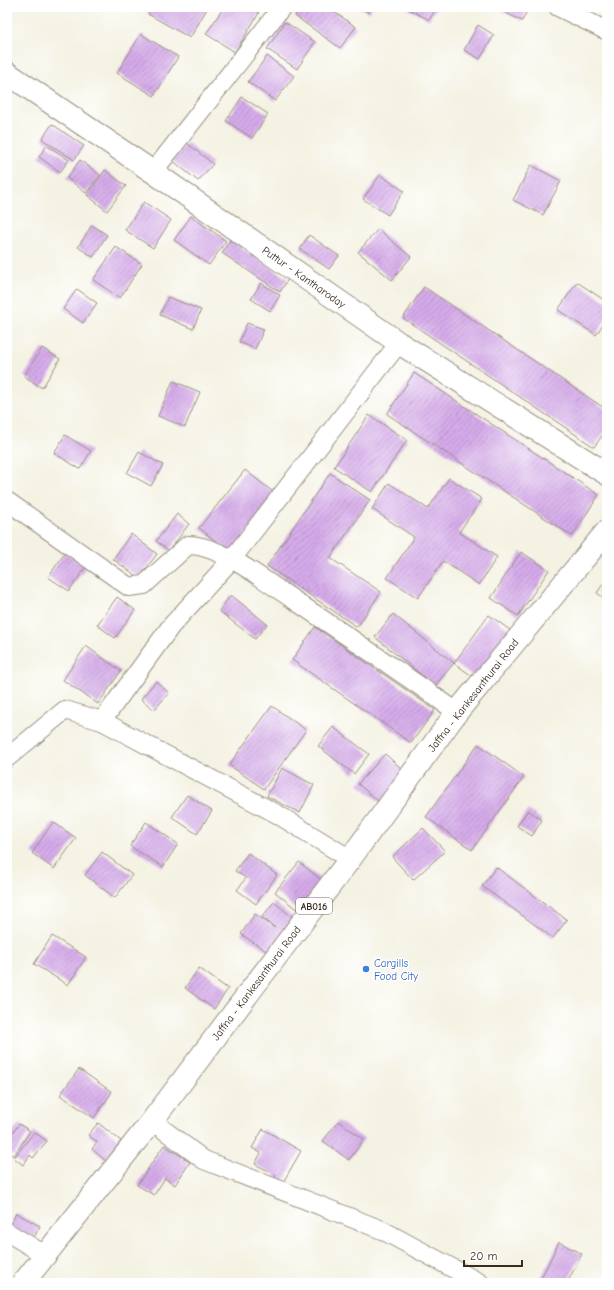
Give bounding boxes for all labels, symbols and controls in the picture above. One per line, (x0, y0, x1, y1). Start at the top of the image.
street label: Puttur - Kantharoday (259, 244, 348, 311)
street label: Jaffna - Kankesanthurai Road (425, 636, 522, 754)
road number: AB016 (296, 898, 332, 914)
street label: Jaffna - Kankesanthurai Road (209, 924, 304, 1043)
place label: Cargills Food City (374, 957, 418, 983)
marker: Cargills Food City (361, 964, 371, 974)
scale bar (464, 1242, 522, 1268)
text: 20 m (470, 1249, 498, 1263)

